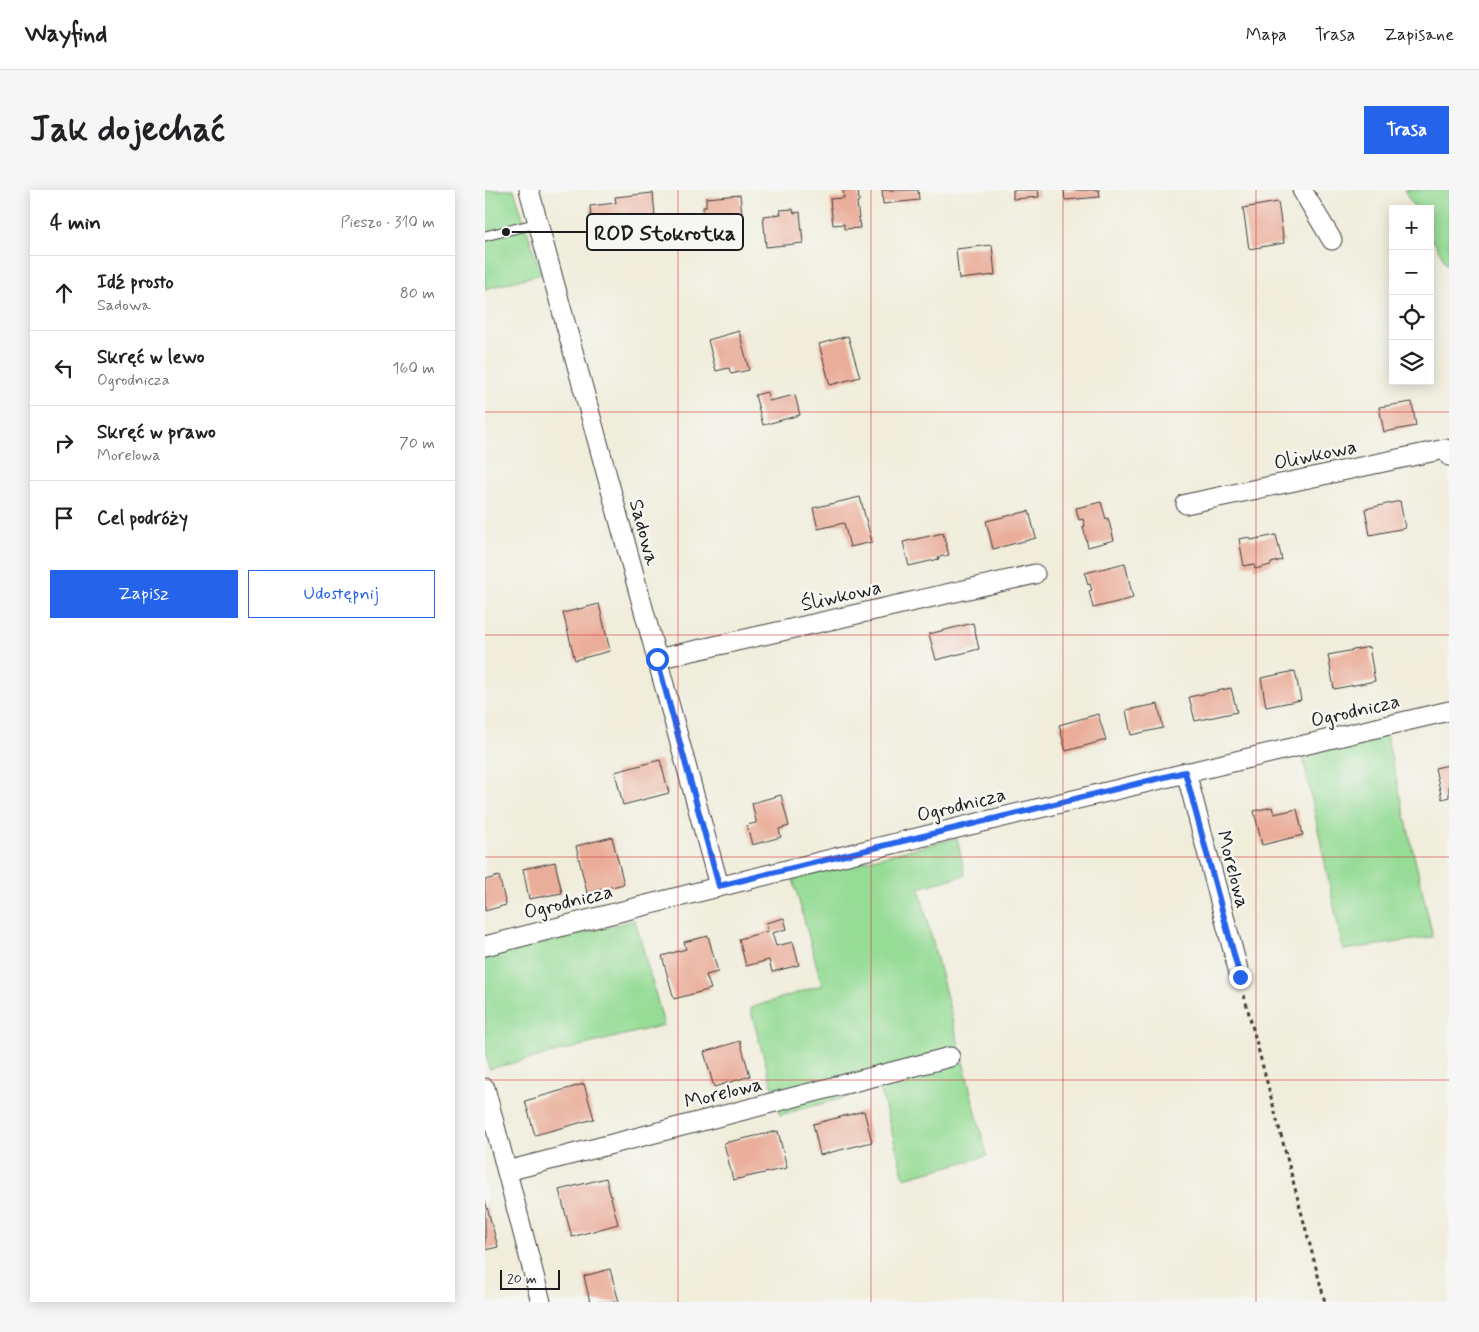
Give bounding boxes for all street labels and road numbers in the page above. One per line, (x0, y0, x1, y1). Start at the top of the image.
street label: Oliwkowa (1271, 434, 1359, 477)
street label: Sadowa (622, 496, 666, 569)
street label: Śliwkowa (799, 574, 884, 619)
street label: Ogrodnicza (1308, 688, 1403, 735)
street label: Ogrodnicza (914, 781, 1009, 830)
street label: Morelowa (1209, 828, 1256, 911)
street label: Ogrodnicza (521, 878, 616, 927)
street label: Morelowa (682, 1071, 765, 1116)

